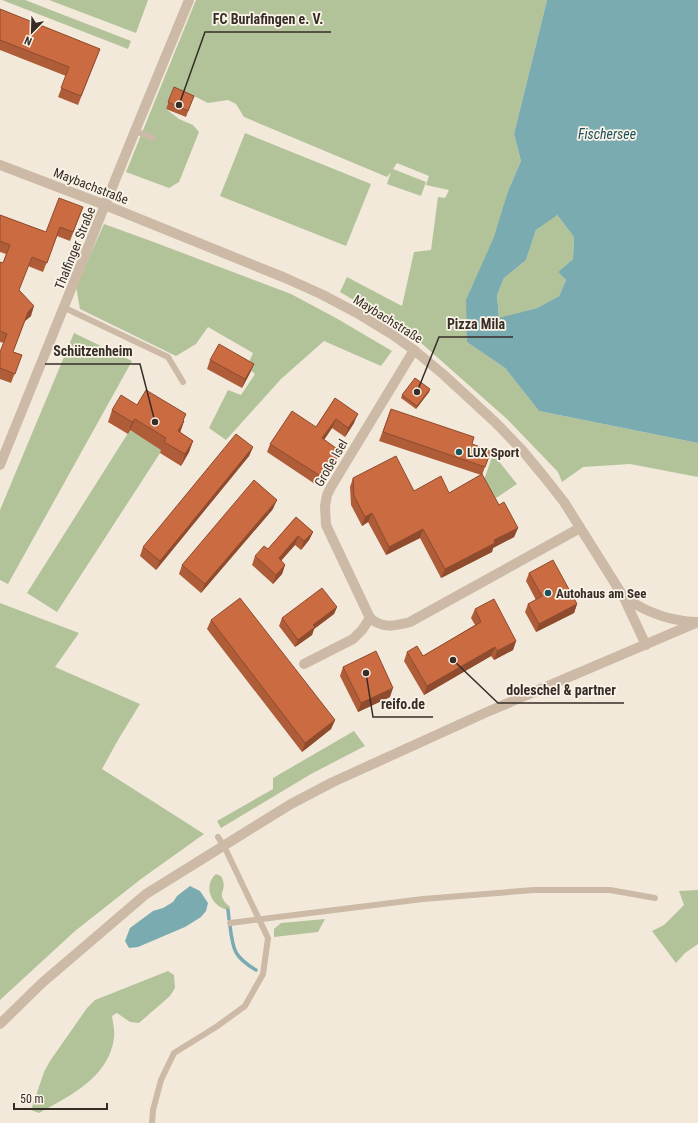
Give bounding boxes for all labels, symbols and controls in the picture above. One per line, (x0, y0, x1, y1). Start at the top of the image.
callout: FC Burlafingen e. V. (205, 6, 331, 32)
text: FC Burlafingen e. V. (213, 11, 323, 27)
north arrow (12, 12, 52, 52)
text: N (22, 33, 34, 48)
water label: Fischersee (578, 126, 636, 142)
street label: Maybachstraße (51, 165, 131, 207)
street label: Thalfinger Straße (52, 204, 98, 292)
street label: Maybachstraße (351, 292, 425, 346)
callout: Pizza Mila (439, 311, 513, 337)
text: Pizza Mila (447, 316, 506, 332)
callout: Schützenheim (45, 338, 140, 364)
text: Schützenheim (53, 343, 133, 359)
street label: Große Isel (311, 437, 351, 489)
place label: LUX Sport (467, 445, 519, 460)
marker: LUX Sport (454, 447, 464, 457)
place label: Autohaus am See (556, 586, 646, 601)
marker: Autohaus am See (543, 588, 553, 598)
callout: doleschel & partner (498, 677, 624, 703)
text: doleschel & partner (506, 682, 616, 698)
callout: reifo.de (373, 691, 433, 717)
text: reifo.de (381, 696, 425, 712)
scale bar (14, 1085, 107, 1111)
text: 50 m (20, 1092, 44, 1106)

